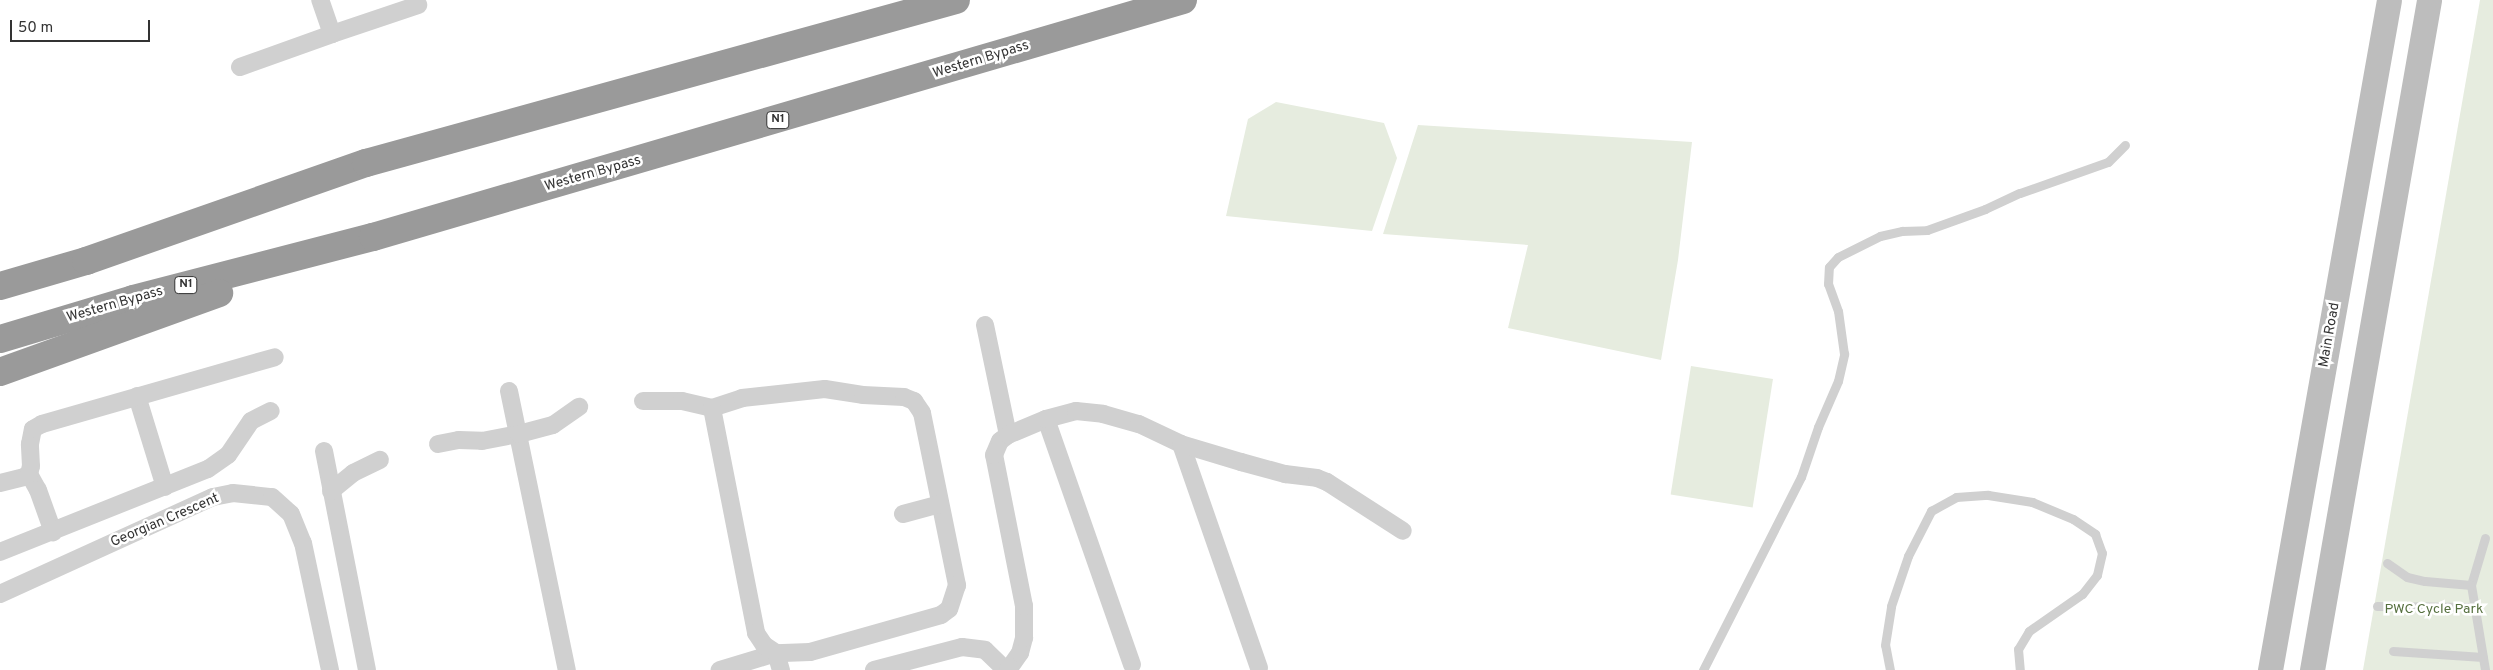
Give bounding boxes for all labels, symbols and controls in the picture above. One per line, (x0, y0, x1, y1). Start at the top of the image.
scale bar (12, 10, 152, 42)
text: 50 m (18, 19, 53, 38)
street label: Western Bypass (931, 37, 1031, 83)
road number: N1 (766, 110, 790, 130)
street label: Western Bypass (543, 152, 643, 196)
road number: N1 (174, 276, 198, 294)
street label: Western Bypass (65, 283, 165, 327)
street label: Main Road (2316, 301, 2344, 369)
street label: Georgian Crescent (108, 491, 222, 551)
park label: PWC Cycle Park (2385, 602, 2483, 618)

